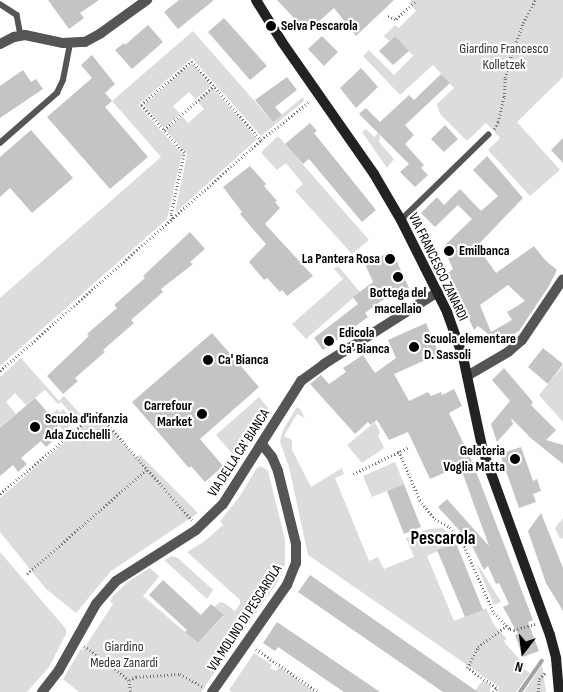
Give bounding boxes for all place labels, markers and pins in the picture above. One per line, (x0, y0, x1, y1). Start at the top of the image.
place label: Selva Pescarola (281, 18, 358, 34)
marker: Selva Pescarola (265, 20, 277, 32)
place label: Emilbanca (459, 243, 510, 259)
marker: Emilbanca (443, 245, 455, 257)
place label: La Pantera Rosa (302, 251, 380, 267)
marker: La Pantera Rosa (384, 253, 396, 265)
marker: Bottega del macellaio (392, 271, 404, 283)
place label: Bottega del macellaio (370, 285, 426, 318)
place label: Edicola Ca' Bianca (339, 325, 389, 358)
place label: Scuola elementare D. Sassoli (424, 331, 516, 364)
marker: Edicola Ca' Bianca (323, 335, 335, 347)
marker: Scuola elementare D. Sassoli (408, 341, 420, 353)
place label: Ca' Bianca (218, 352, 268, 368)
marker: Ca' Bianca (202, 354, 214, 366)
place label: Carrefour Market (144, 398, 192, 431)
marker: Carrefour Market (196, 408, 208, 420)
place label: Scuola d'infanzia Ada Zucchelli (45, 411, 128, 444)
marker: Scuola d'infanzia Ada Zucchelli (29, 421, 41, 433)
place label: Gelateria Voglia Matta (443, 443, 505, 476)
marker: Gelateria Voglia Matta (509, 453, 521, 465)

